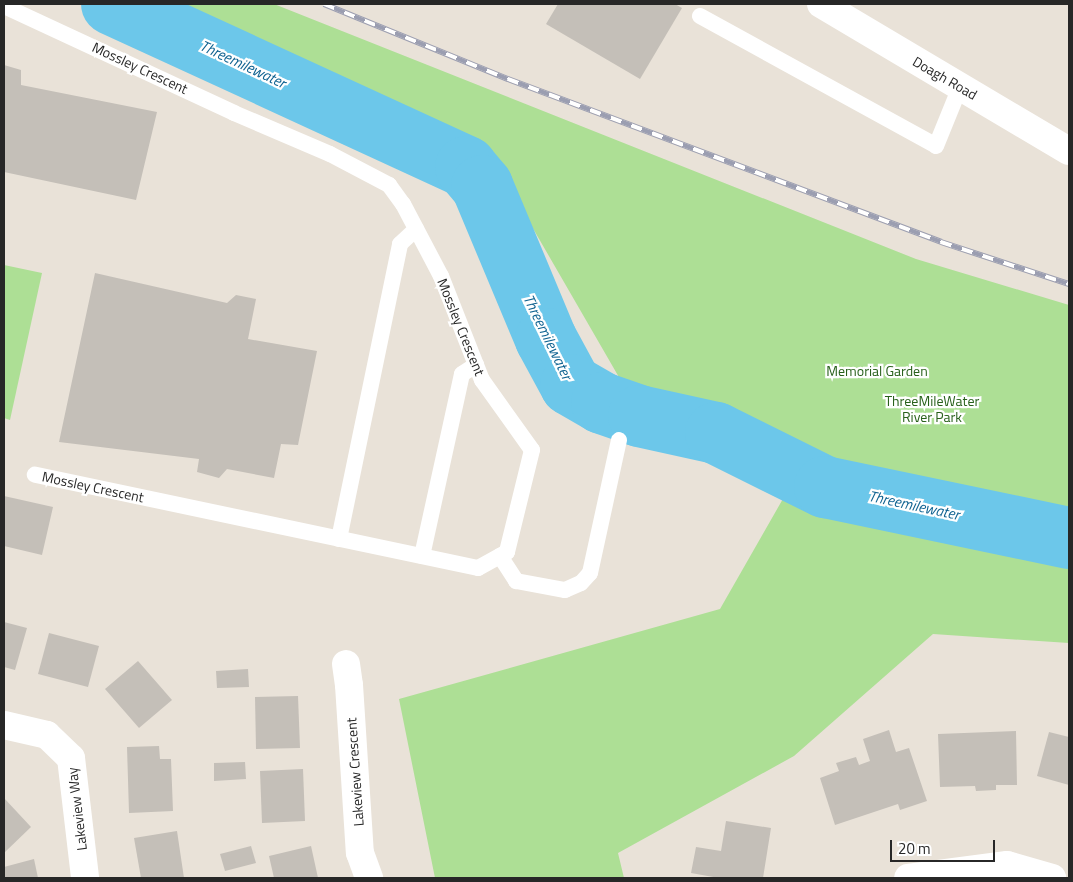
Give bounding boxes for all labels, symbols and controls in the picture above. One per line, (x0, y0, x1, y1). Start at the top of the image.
water label: Threemilewater (197, 36, 289, 92)
street label: Mossley Crescent (90, 39, 190, 97)
street label: Doagh Road (910, 53, 980, 103)
street label: Mossley Crescent (434, 276, 488, 378)
water label: Threemilewater (520, 291, 576, 383)
park label: Memorial Garden (826, 363, 928, 379)
park label: ThreeMileWater River Park (885, 393, 979, 426)
street label: Mossley Crescent (41, 468, 145, 506)
water label: Threemilewater (867, 487, 961, 523)
street label: Lakeview Crescent (343, 717, 367, 827)
street label: Lakeview Way (64, 766, 90, 852)
scale bar (893, 830, 998, 862)
text: 20 m (898, 837, 931, 860)

